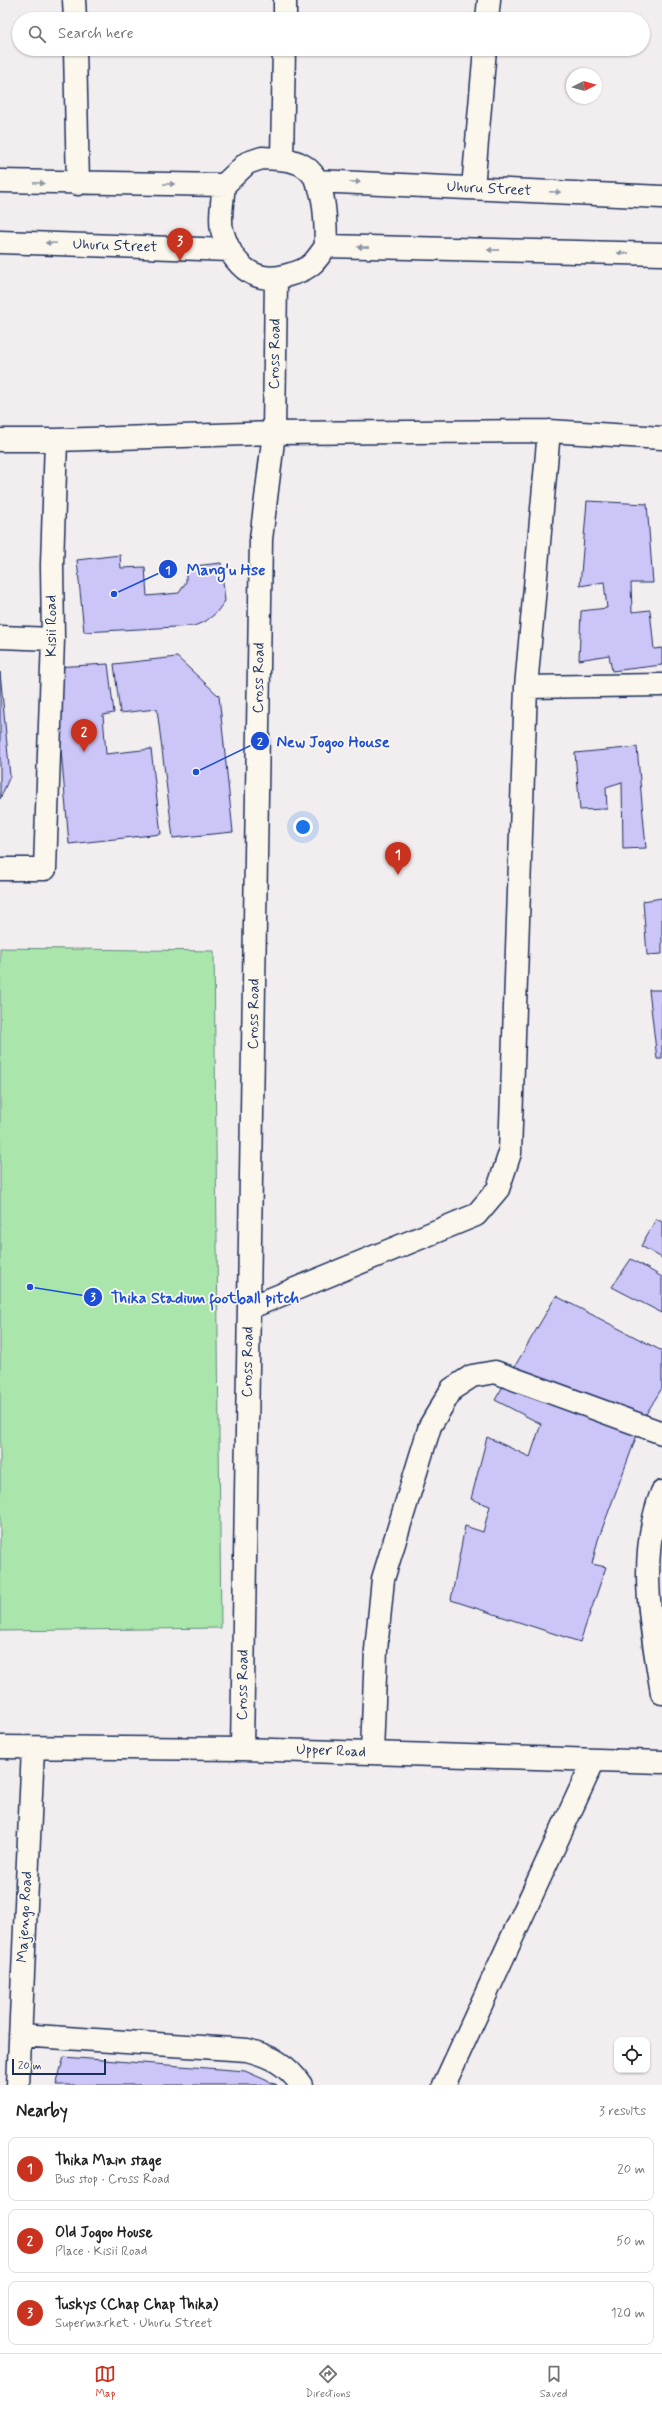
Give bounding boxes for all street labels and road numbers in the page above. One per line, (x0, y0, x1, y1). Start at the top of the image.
street label: Uhuru Street (446, 177, 532, 201)
street label: Uhuru Street (72, 235, 158, 257)
street label: Cross Road (264, 318, 286, 390)
street label: Kisii Road (42, 595, 62, 657)
street label: Cross Road (248, 642, 270, 714)
street label: Cross Road (243, 978, 265, 1050)
street label: Cross Road (237, 1326, 259, 1398)
street label: Cross Road (232, 1649, 254, 1721)
street label: Upper Road (296, 1740, 366, 1762)
street label: Majengo Road (13, 1871, 37, 1963)

